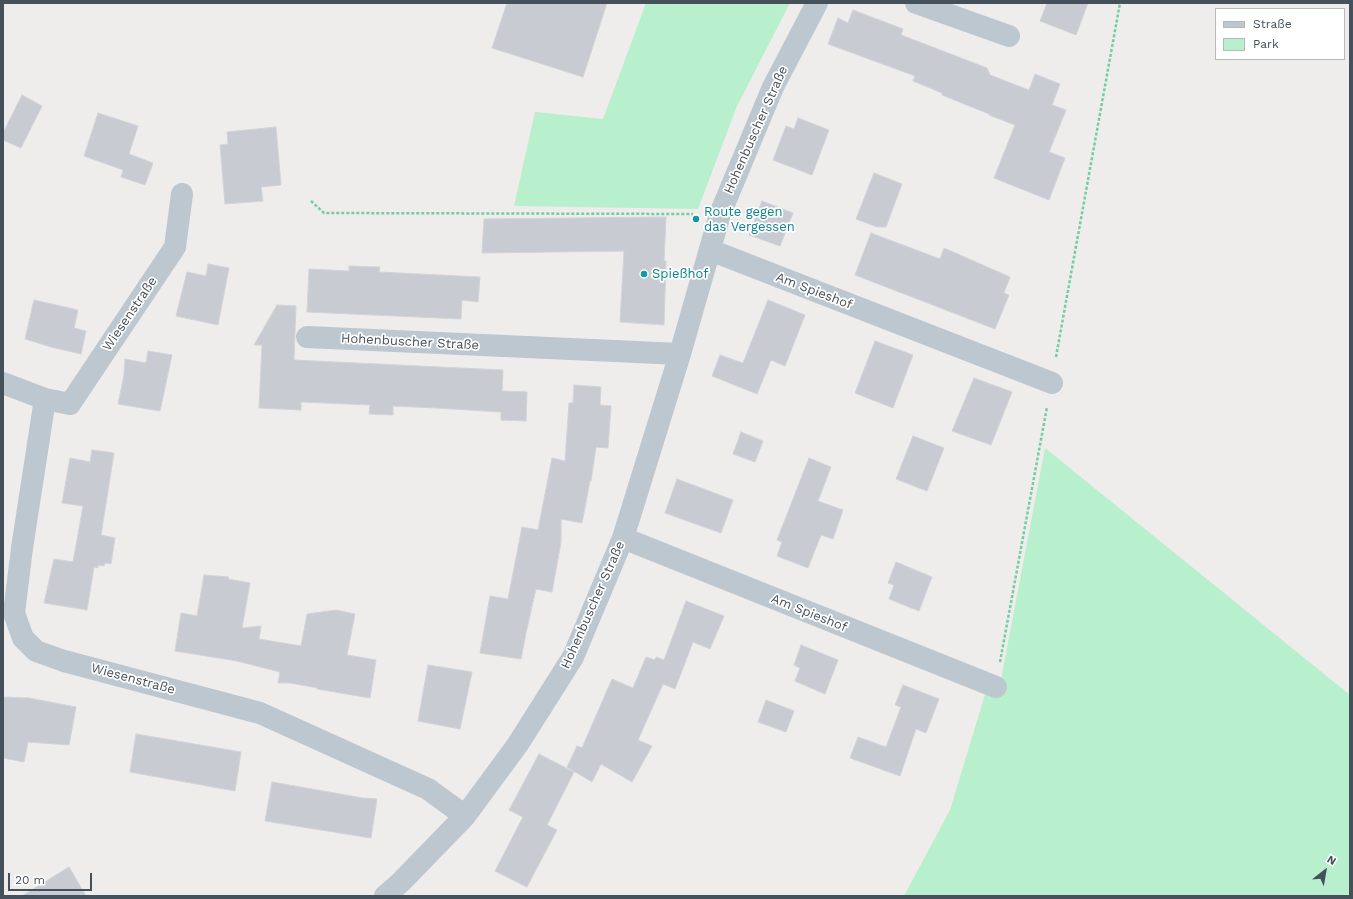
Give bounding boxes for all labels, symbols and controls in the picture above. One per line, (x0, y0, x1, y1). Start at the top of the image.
legend (1215, 8, 1345, 60)
text: Straße (1253, 17, 1292, 31)
text: Park (1253, 37, 1279, 51)
street label: Hohenbuscher Straße (721, 64, 791, 196)
place label: Route gegen das Vergessen (704, 204, 795, 235)
marker: Route gegen das Vergessen (691, 214, 701, 224)
place label: Spießhof (652, 266, 708, 282)
marker: Spießhof (639, 269, 649, 279)
street label: Am Spieshof (774, 269, 854, 313)
street label: Wiesenstraße (99, 274, 161, 354)
street label: Hohenbuscher Straße (341, 331, 479, 353)
street label: Hohenbuscher Straße (558, 539, 628, 671)
street label: Am Spieshof (769, 591, 849, 635)
street label: Wiesenstraße (89, 660, 177, 698)
north arrow (1305, 851, 1345, 891)
text: N (1325, 853, 1338, 868)
scale bar (10, 865, 94, 891)
text: 20 m (15, 873, 45, 887)

